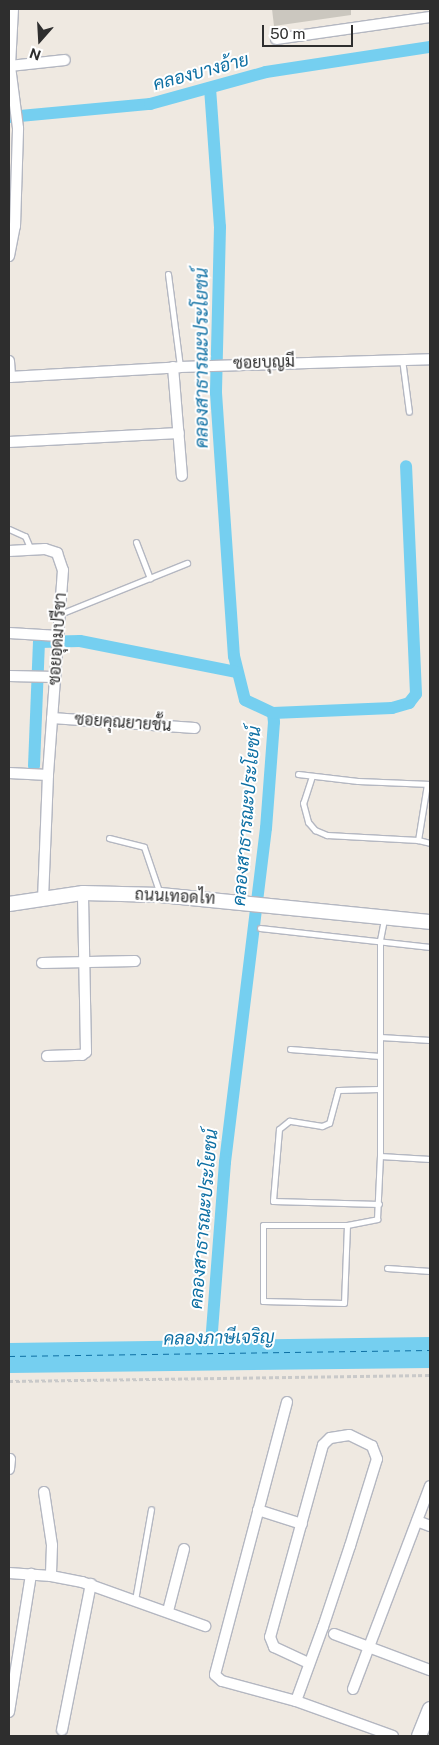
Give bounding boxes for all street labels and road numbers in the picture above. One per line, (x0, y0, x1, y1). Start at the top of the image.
street label: ซอยบุญมี (233, 352, 295, 374)
street label: ซอยอุดมปรีชา (45, 592, 71, 686)
street label: ซอยคุณยายชั้น (74, 710, 172, 736)
street label: ถนนเทอดไท (134, 885, 216, 909)

